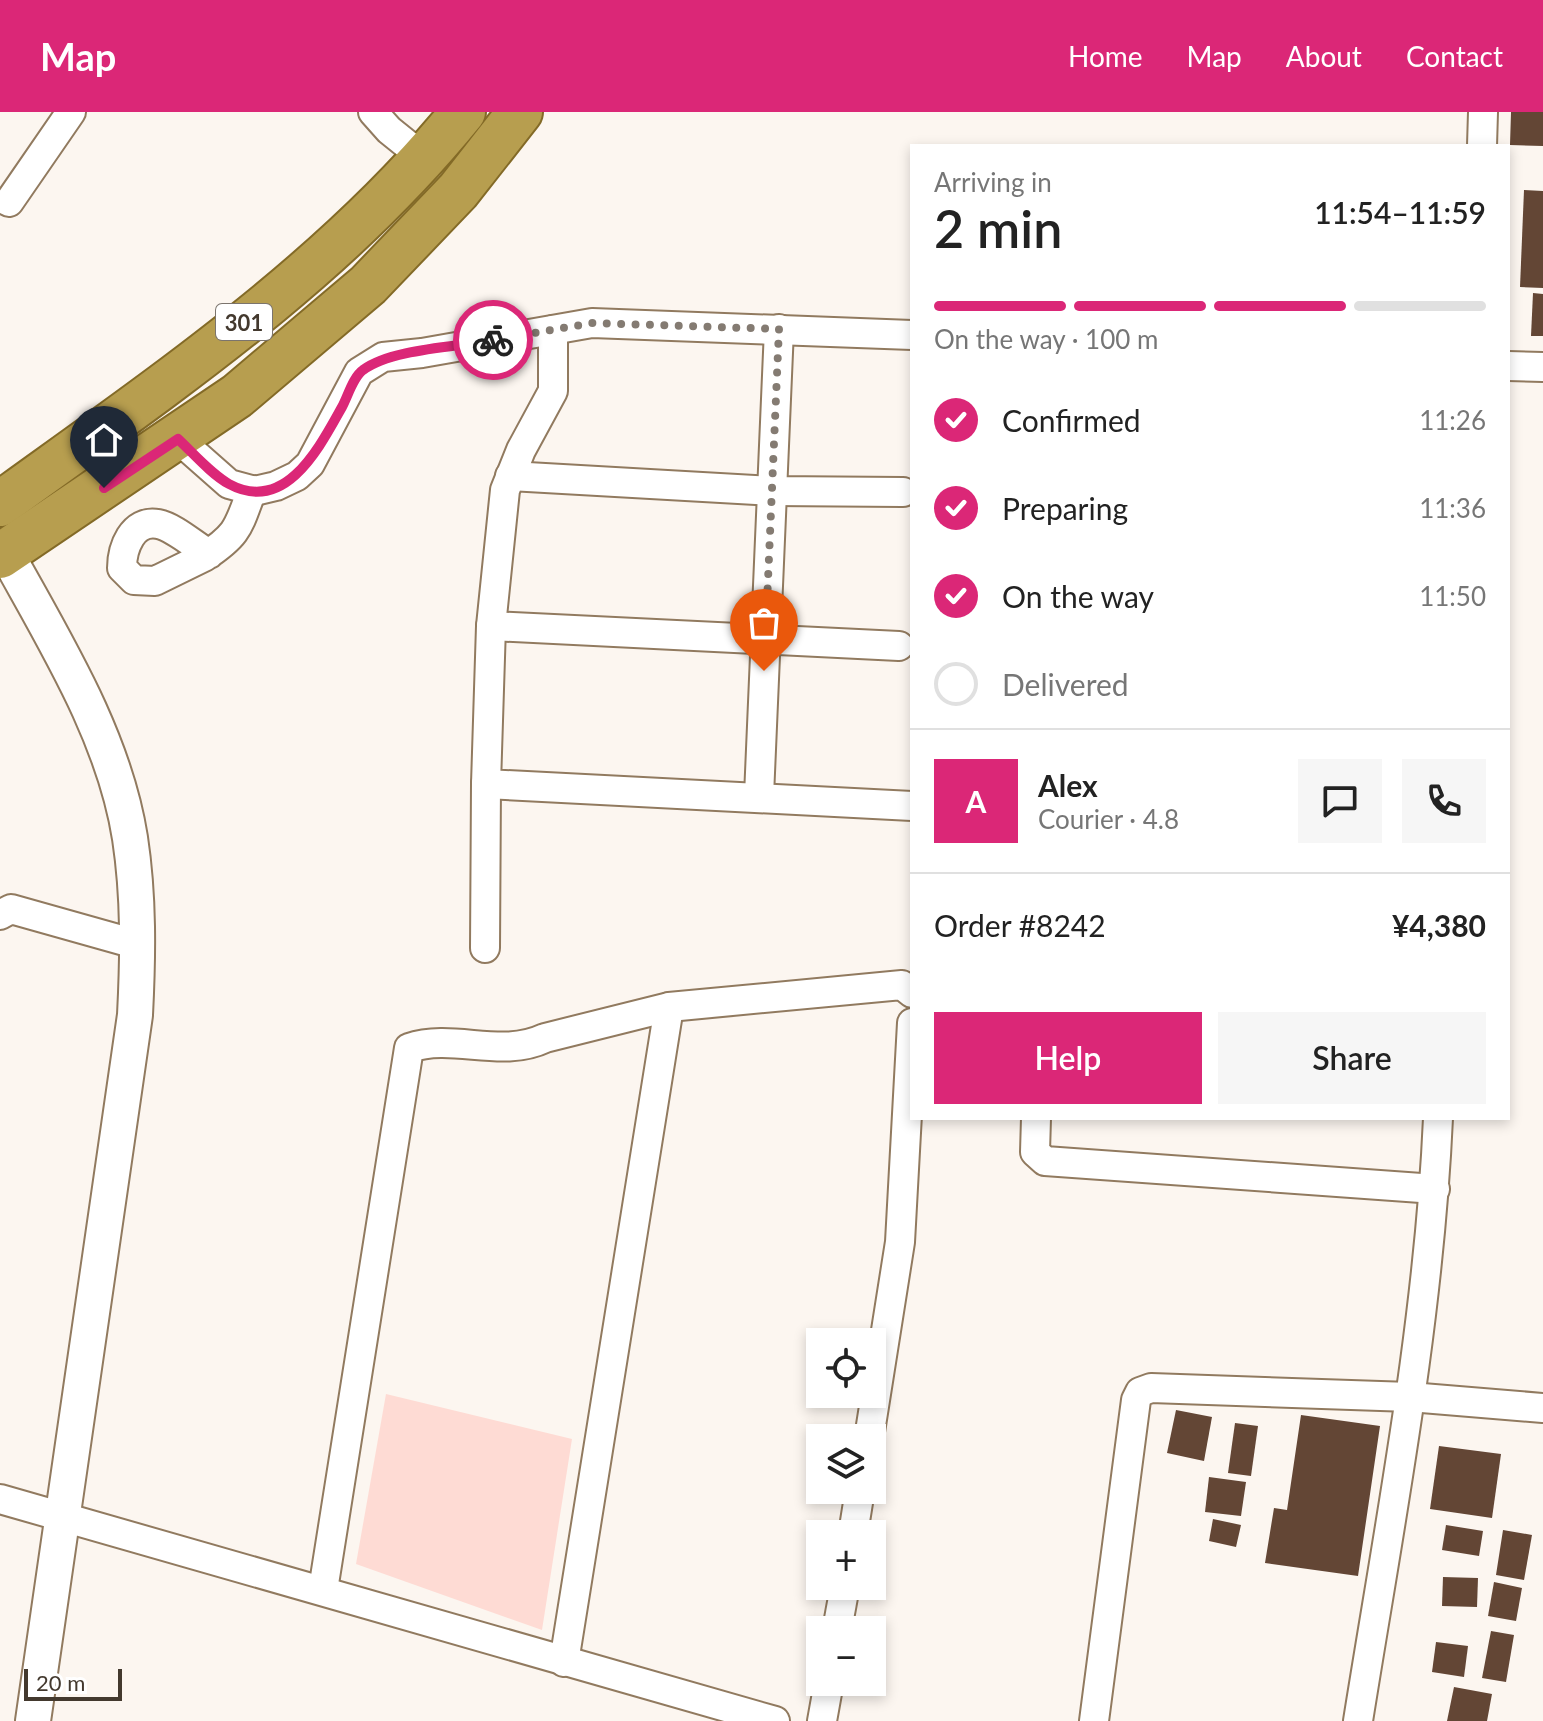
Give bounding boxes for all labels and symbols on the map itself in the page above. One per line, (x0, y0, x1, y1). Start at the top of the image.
courier (453, 300, 533, 380)
road number: 301 (216, 304, 272, 340)
pin (70, 406, 138, 488)
pin (730, 589, 798, 671)
scale bar (24, 1665, 122, 1701)

